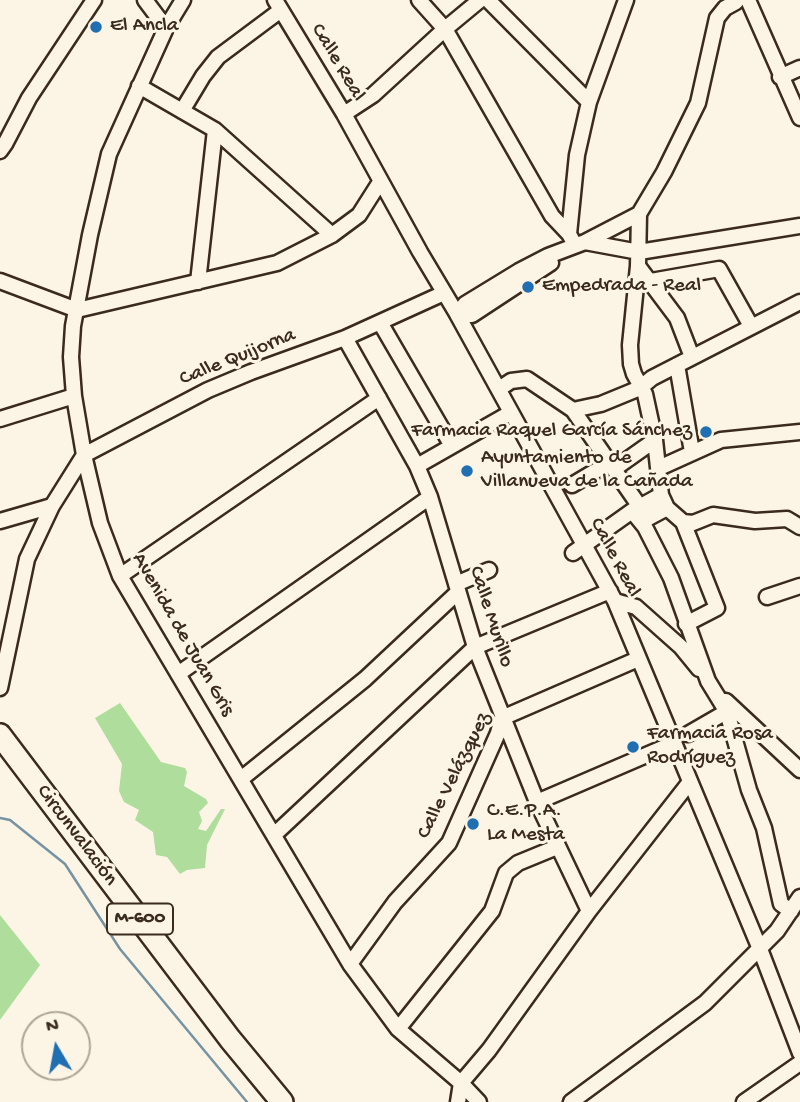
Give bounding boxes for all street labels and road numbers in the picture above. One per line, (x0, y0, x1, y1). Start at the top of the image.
street label: Calle Real (304, 20, 370, 106)
street label: Calle Quijorna (176, 323, 300, 393)
street label: Calle Real (583, 514, 645, 602)
street label: Avenida de Juan Gris (125, 549, 239, 721)
street label: Calle Murillo (462, 563, 518, 671)
street label: Calle Velázquez (412, 709, 498, 843)
street label: Circunvalación (30, 780, 122, 892)
road number: M-600 (107, 903, 173, 934)

